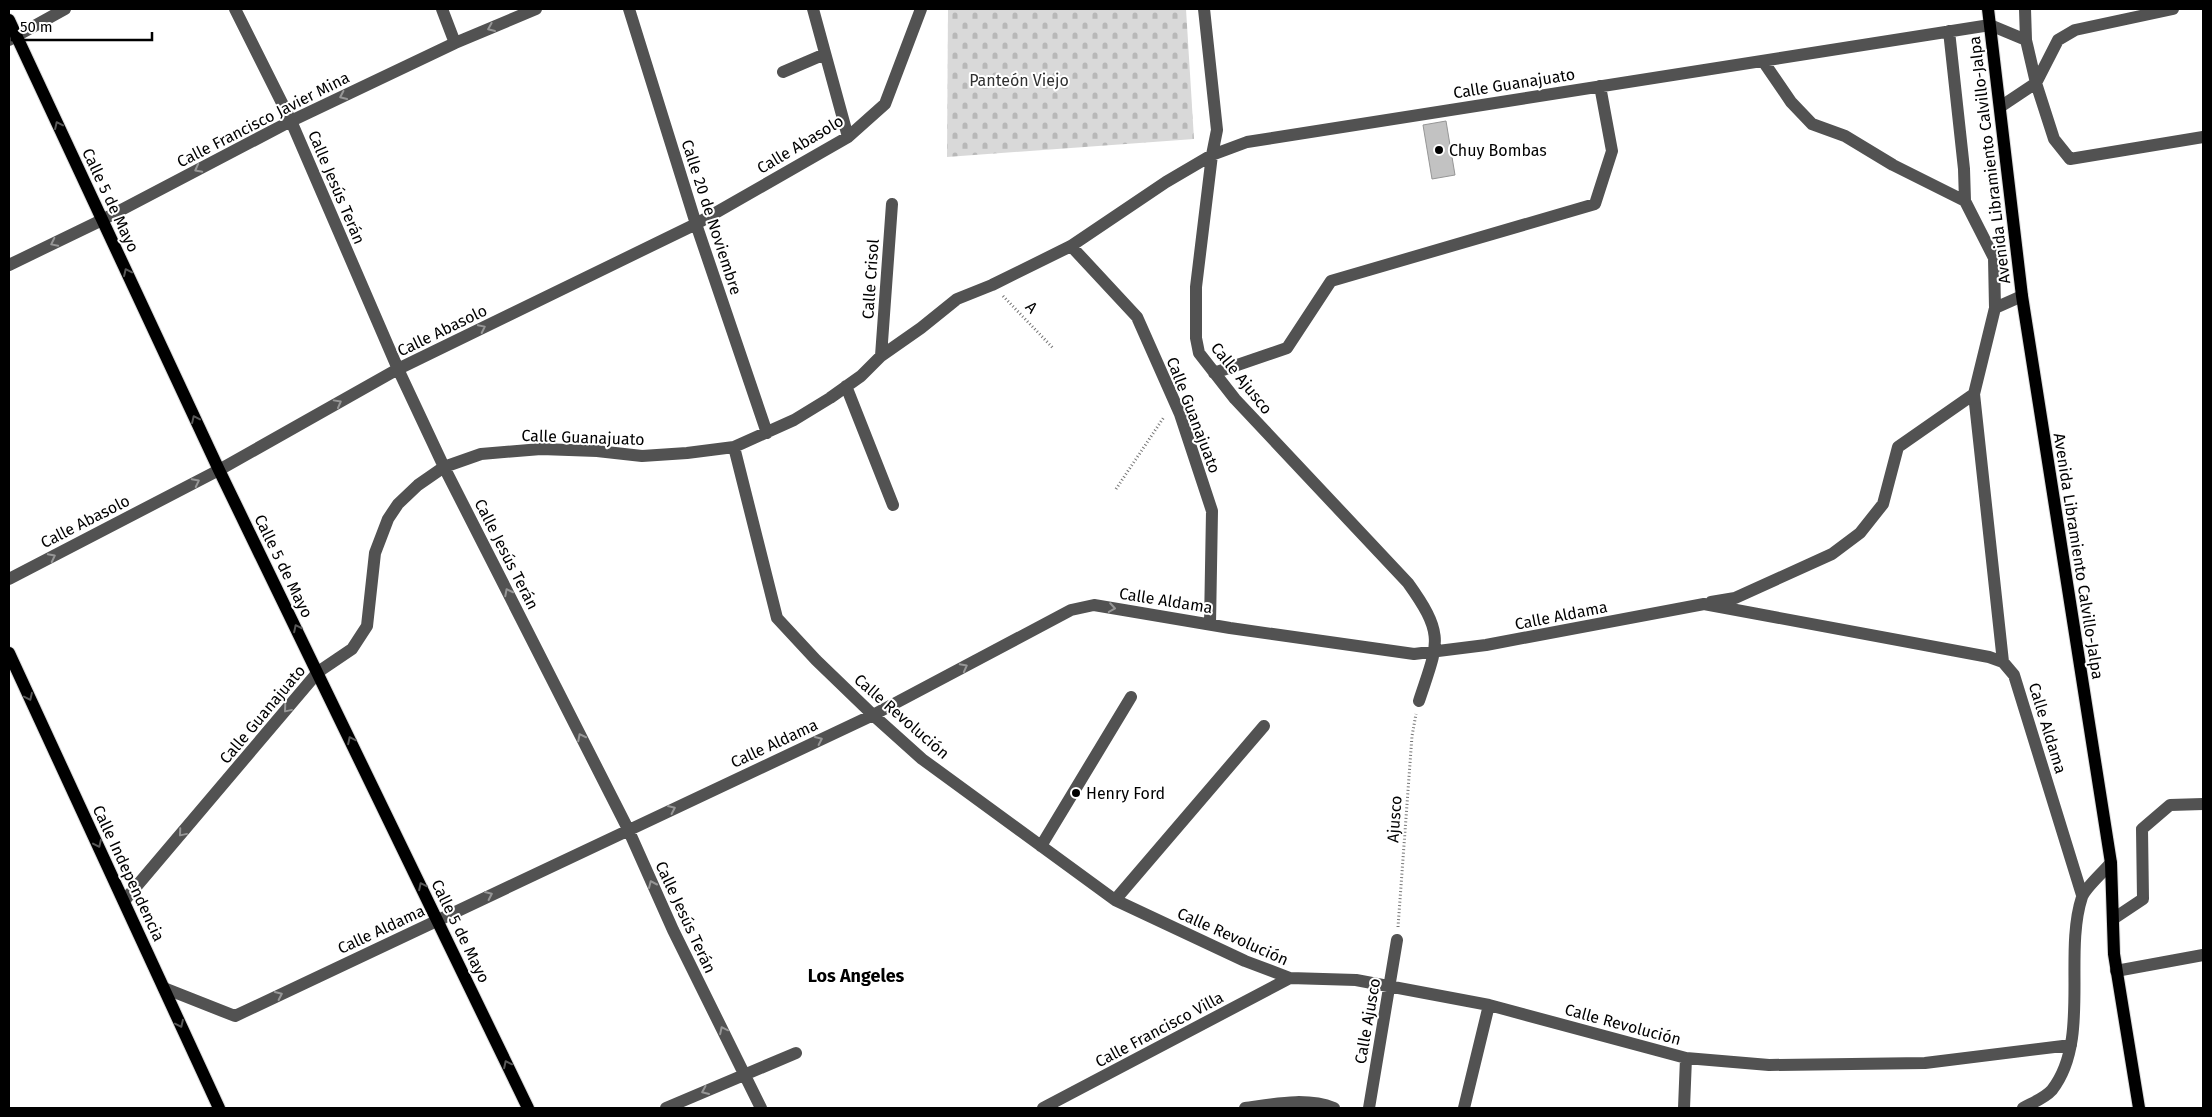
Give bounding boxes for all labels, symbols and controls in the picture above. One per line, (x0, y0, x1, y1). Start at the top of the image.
scale bar (12, 10, 152, 42)
text: 50 m (20, 18, 53, 36)
one-way arrow (487, 21, 496, 32)
street label: Avenida Libramiento Calvillo-Jalpa (1965, 35, 2014, 285)
street label: Calle Guanajuato (1452, 64, 1576, 102)
street label: Calle Francisco Javier Mina (174, 68, 353, 171)
park label: Panteón Viejo (969, 71, 1069, 90)
one-way arrow (340, 90, 349, 100)
street label: Calle Abasolo (754, 111, 847, 178)
one-way arrow (54, 121, 64, 130)
street label: Calle Jesús Terán (304, 128, 369, 247)
street label: Calle 20 de Noviembre (677, 137, 746, 297)
place label: Chuy Bombas (1449, 141, 1547, 160)
marker: Chuy Bombas (1433, 144, 1445, 156)
street label: Calle 5 de Mayo (78, 145, 143, 255)
one-way arrow (195, 163, 204, 173)
one-way arrow (50, 237, 59, 247)
street label: Calle Crisol (858, 238, 883, 320)
one-way arrow (122, 268, 133, 277)
street label: A (1022, 297, 1042, 318)
street label: Calle Abasolo (394, 301, 490, 360)
one-way arrow (477, 324, 486, 334)
street label: Calle Ajusco (1207, 339, 1276, 418)
street label: Calle Guanajuato (1163, 354, 1224, 476)
one-way arrow (333, 399, 342, 409)
one-way arrow (191, 415, 201, 424)
street label: Calle Guanajuato (521, 426, 645, 449)
street label: Avenida Libramiento Calvillo-Jalpa (2050, 432, 2107, 681)
one-way arrow (191, 478, 200, 488)
street label: Calle Abasolo (38, 491, 133, 552)
street label: Calle Jesús Terán (471, 496, 543, 613)
street label: Calle 5 de Mayo (250, 512, 317, 621)
one-way arrow (47, 553, 56, 563)
street label: Calle Aldama (1118, 584, 1214, 617)
one-way arrow (504, 589, 514, 598)
street label: Calle Aldama (1513, 597, 1609, 634)
one-way arrow (1107, 602, 1116, 612)
one-way arrow (292, 624, 303, 633)
street label: Calle Guanajuato (216, 661, 309, 768)
one-way arrow (959, 663, 968, 673)
street label: Calle Revolución (850, 670, 953, 763)
street label: Calle Aldama (2025, 680, 2070, 776)
one-way arrow (23, 692, 34, 701)
one-way arrow (283, 704, 292, 713)
street label: Calle Aldama (728, 715, 821, 772)
one-way arrow (577, 734, 587, 743)
one-way arrow (347, 736, 357, 745)
one-way arrow (814, 736, 823, 746)
place label: Henry Ford (1086, 784, 1165, 803)
marker: Henry Ford (1070, 787, 1082, 799)
street label: Ajusco (1383, 795, 1406, 843)
street label: Calle Independencia (89, 802, 168, 944)
one-way arrow (667, 805, 676, 815)
one-way arrow (178, 828, 187, 837)
one-way arrow (91, 839, 102, 848)
street label: Calle Jesús Terán (651, 858, 720, 976)
street label: Calle 5 de Mayo (427, 877, 494, 986)
one-way arrow (648, 880, 659, 889)
one-way arrow (418, 882, 428, 891)
one-way arrow (484, 892, 493, 902)
street label: Calle Aldama (335, 901, 428, 958)
street label: Calle Revolución (1174, 903, 1291, 969)
district label: Los Angeles (808, 965, 905, 987)
street label: Calle Ajusco (1351, 977, 1384, 1065)
street label: Calle Francisco Villa (1092, 988, 1227, 1071)
one-way arrow (274, 991, 283, 1001)
street label: Calle Revolución (1563, 1000, 1683, 1049)
one-way arrow (174, 1019, 184, 1028)
one-way arrow (719, 1026, 729, 1035)
one-way arrow (503, 1060, 513, 1069)
one-way arrow (701, 1084, 710, 1095)

